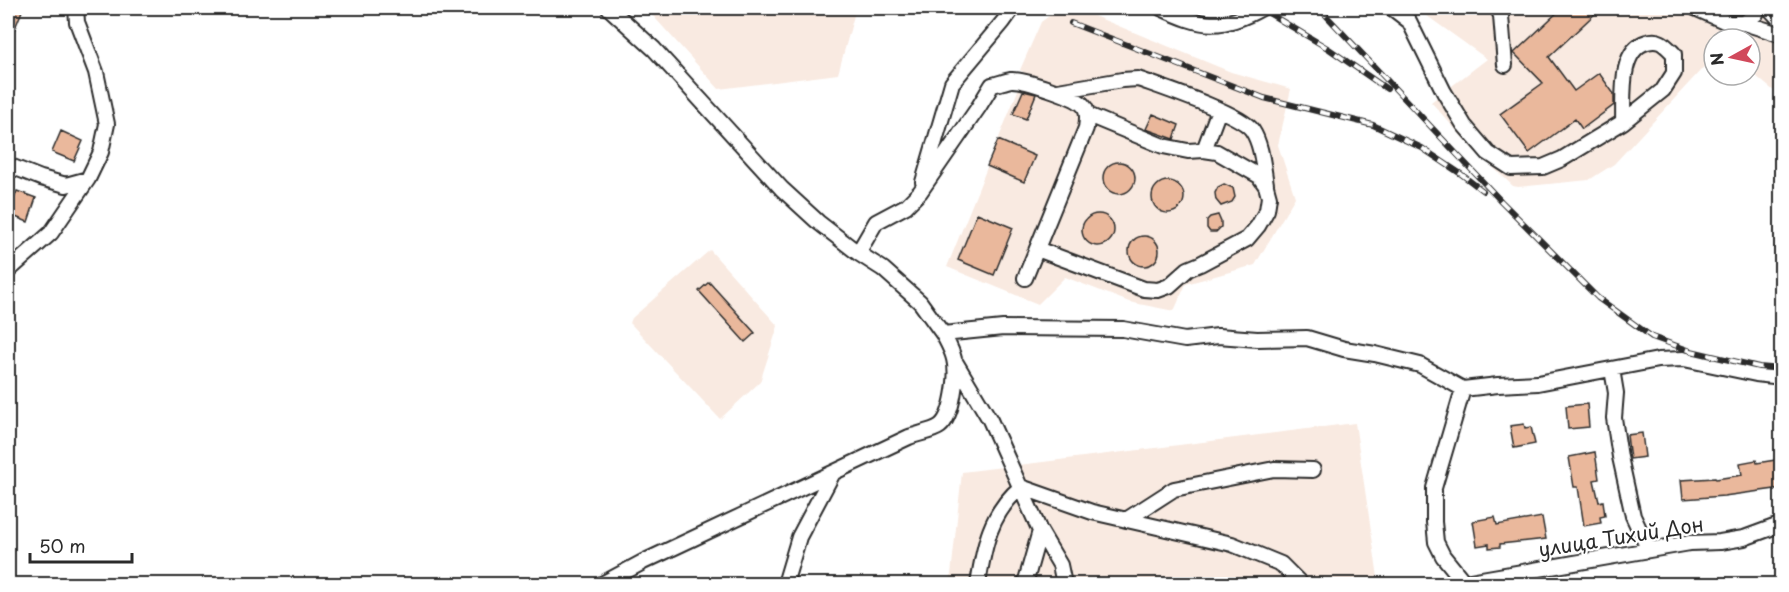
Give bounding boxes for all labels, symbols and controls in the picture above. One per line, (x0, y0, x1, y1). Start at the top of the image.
north arrow (1702, 27, 1762, 87)
text: N (1703, 51, 1729, 67)
street label: улица Тихий Дон (1536, 508, 1706, 564)
scale bar (30, 526, 132, 564)
text: 50 m (39, 532, 86, 559)

